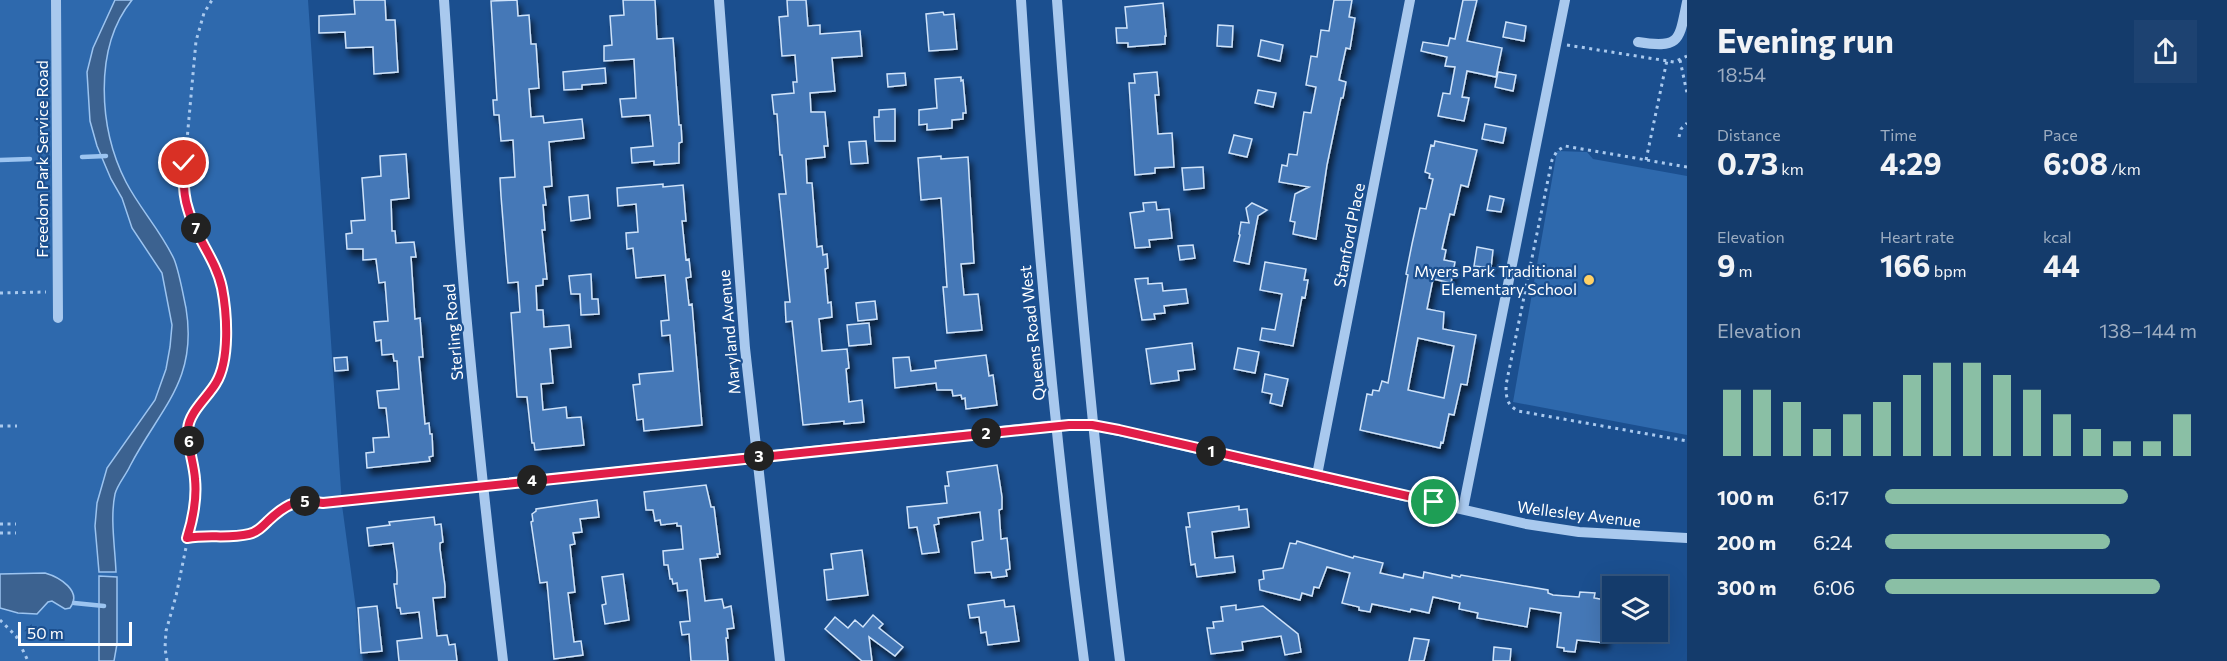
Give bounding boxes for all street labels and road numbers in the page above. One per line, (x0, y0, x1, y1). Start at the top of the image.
street label: Freedom Park Service Road (32, 60, 51, 258)
street label: Stanford Place (1329, 181, 1368, 289)
street label: Queens Road West (1015, 264, 1048, 402)
street label: Maryland Avenue (714, 269, 743, 395)
street label: Sterling Road (439, 283, 466, 381)
street label: Wellesley Avenue (1516, 496, 1642, 531)

